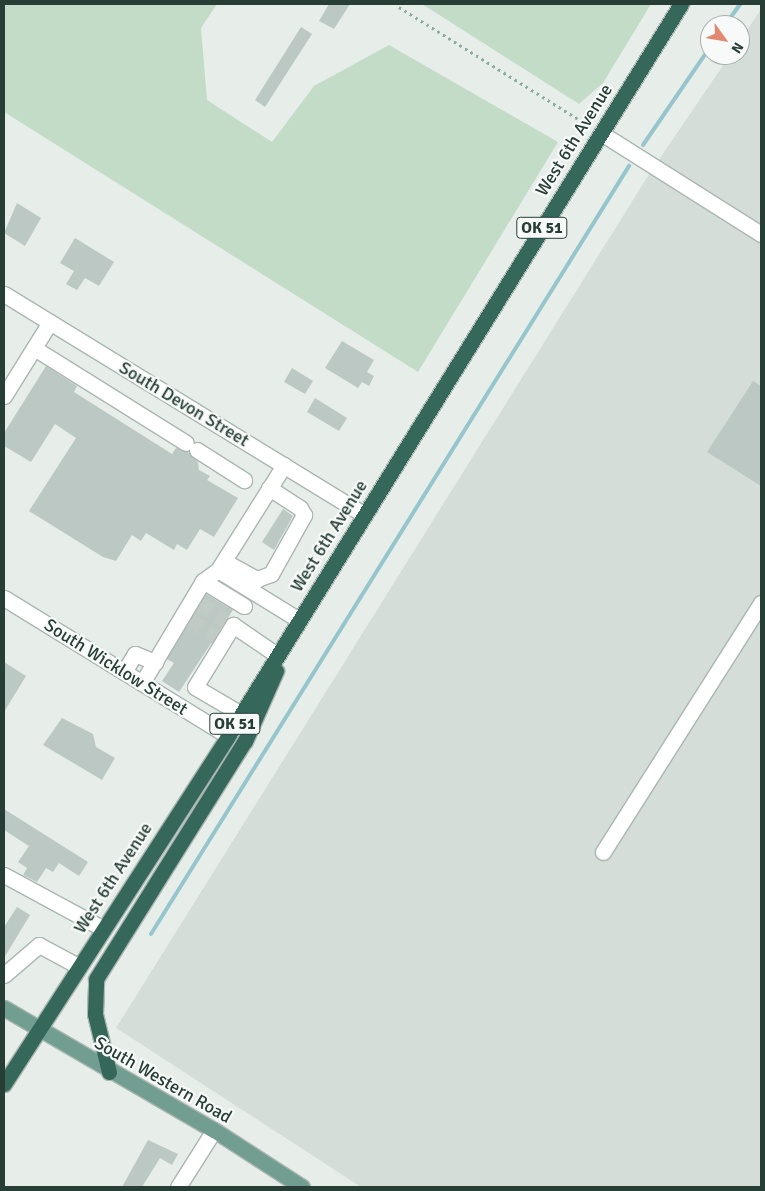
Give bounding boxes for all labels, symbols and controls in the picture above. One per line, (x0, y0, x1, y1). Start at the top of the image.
north arrow (700, 15, 750, 65)
text: N (728, 39, 747, 56)
street label: West 6th Avenue (531, 80, 617, 200)
road number: OK 51 (516, 214, 568, 242)
street label: South Devon Street (115, 357, 253, 451)
street label: West 6th Avenue (286, 476, 372, 596)
street label: South Wicklow Street (40, 614, 192, 720)
road number: OK 51 (209, 711, 261, 738)
street label: West 6th Avenue (69, 819, 157, 937)
street label: South Western Road (91, 1032, 235, 1128)

